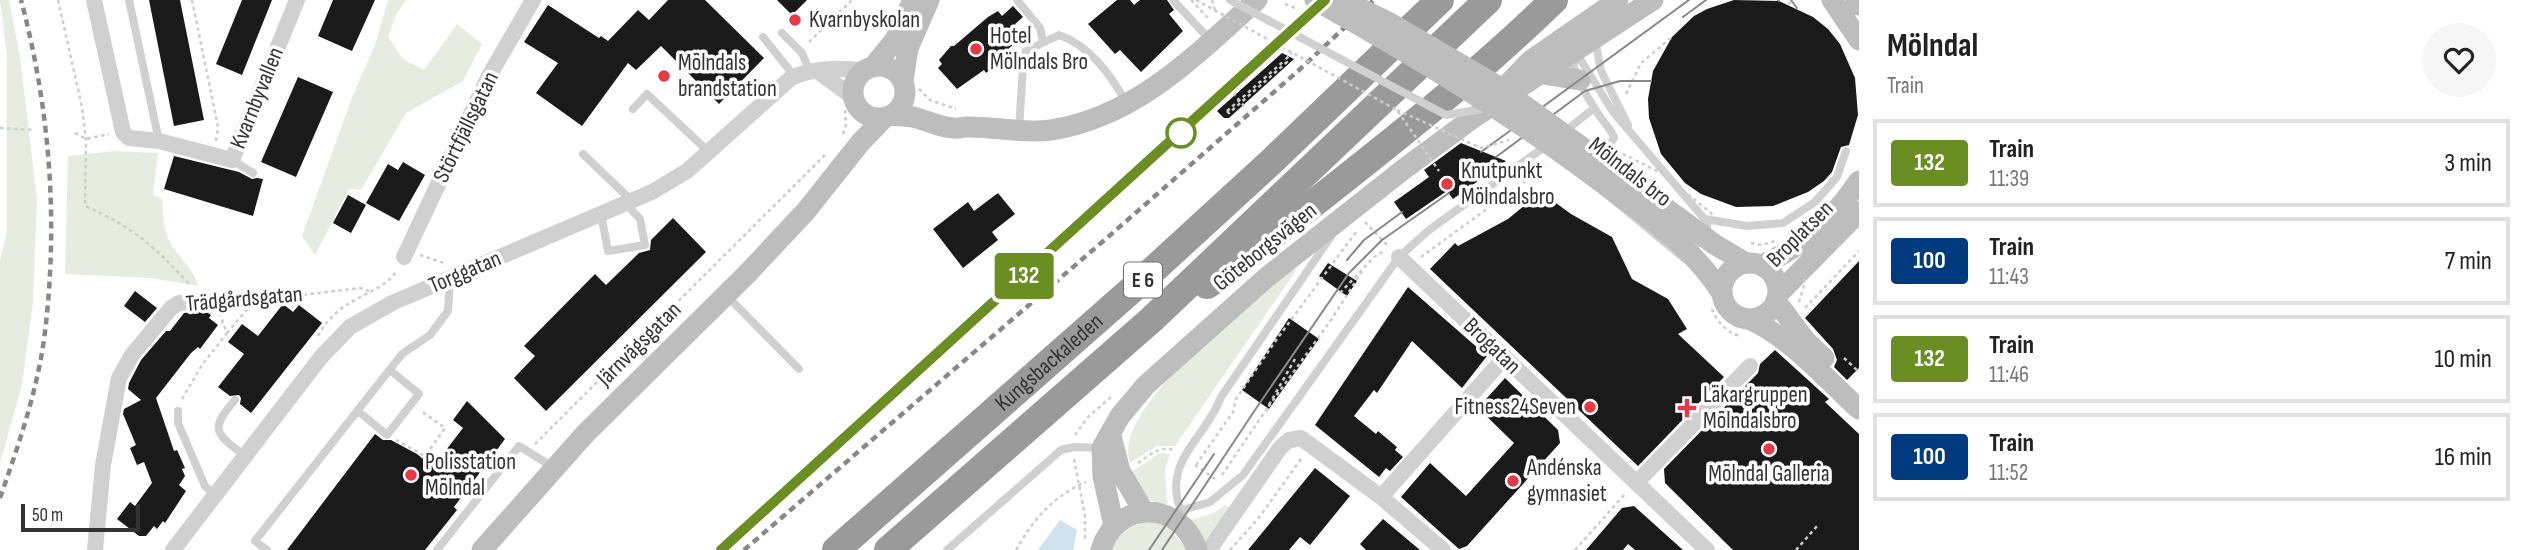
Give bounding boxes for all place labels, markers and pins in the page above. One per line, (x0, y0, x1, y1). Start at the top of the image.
place label: Kvarnbyskolan (809, 6, 920, 34)
marker: Kvarnbyskolan (787, 12, 803, 28)
place label: Hotel Mölndals Bro (990, 22, 1088, 76)
marker: Hotel Mölndals Bro (968, 41, 984, 57)
place label: Mölndals brandstation (678, 49, 777, 103)
marker: Mölndals brandstation (656, 68, 672, 84)
unlabelled marker (1166, 118, 1196, 148)
place label: Knutpunkt Mölndalsbro (1461, 157, 1555, 211)
marker: Knutpunkt Mölndalsbro (1439, 176, 1455, 192)
place label: Läkargruppen Mölndalsbro (1703, 381, 1808, 435)
place label: Fitness24Seven (1455, 393, 1576, 421)
marker: Läkargruppen Mölndalsbro (1677, 398, 1697, 418)
marker: Fitness24Seven (1582, 399, 1598, 415)
marker: Mölndal Galleria (1761, 441, 1777, 457)
place label: Polisstation Mölndal (425, 448, 516, 502)
place label: Andénska gymnasiet (1526, 454, 1607, 508)
place label: Mölndal Galleria (1708, 460, 1830, 488)
marker: Polisstation Mölndal (403, 467, 419, 483)
marker: Andénska gymnasiet (1505, 473, 1521, 489)

